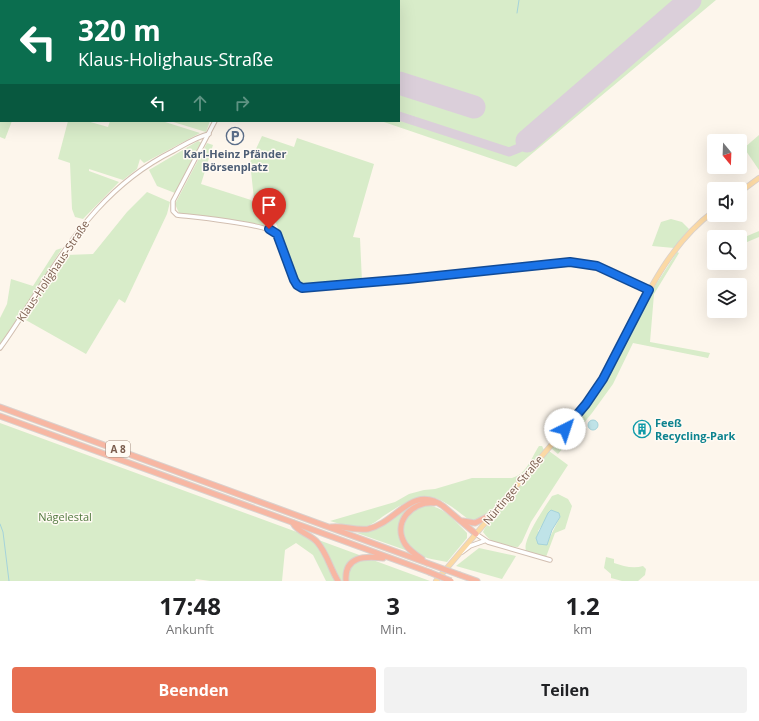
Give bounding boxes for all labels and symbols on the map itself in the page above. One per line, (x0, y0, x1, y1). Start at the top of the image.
parking icon: Karl-Heinz Pfänder Börsenplatz (225, 126, 245, 146)
north arrow (707, 134, 747, 174)
place label: Karl-Heinz Pfänder Börsenplatz (183, 146, 287, 174)
pin (252, 188, 286, 229)
street label: Klaus-Holighaus-Straße (13, 217, 92, 324)
position arrow (544, 408, 586, 450)
place label: Feeß Recycling-Park (655, 415, 736, 443)
building icon: Feeß Recycling-Park (632, 419, 652, 439)
road number: A 8 (106, 441, 130, 457)
street label: Nürtinger Straße (479, 452, 546, 527)
park label: Nägelestal (38, 509, 92, 524)

